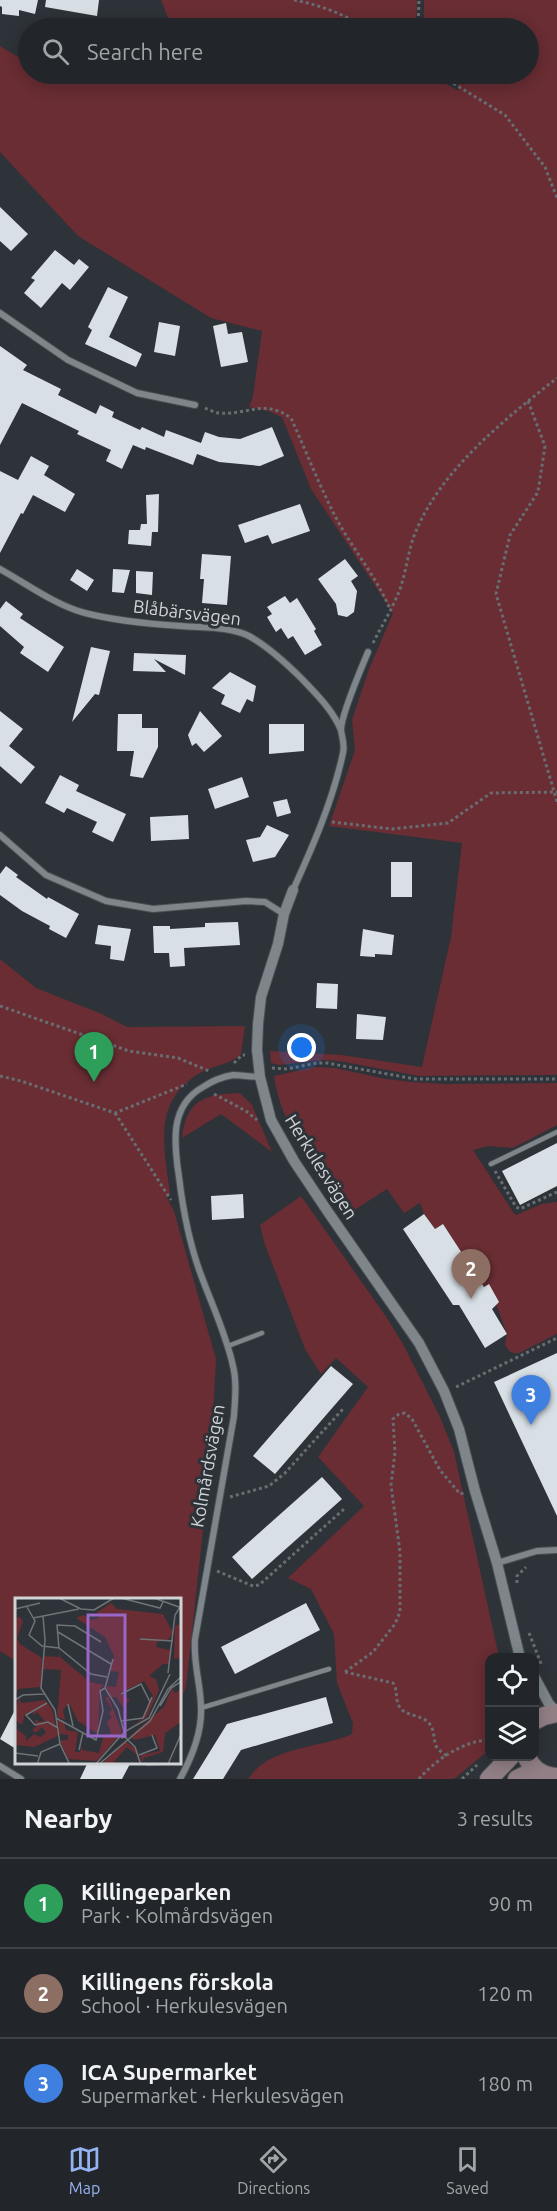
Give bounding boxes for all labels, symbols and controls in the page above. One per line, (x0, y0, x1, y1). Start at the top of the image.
search box (18, 18, 539, 84)
icon: search (39, 35, 72, 68)
text: Search here (87, 39, 203, 64)
street label: Blåbärsvägen (132, 595, 242, 629)
pin: 1 (74, 1032, 113, 1082)
your location (287, 1033, 316, 1062)
street label: Herkulesvägen (282, 1110, 362, 1223)
pin: 2 (452, 1250, 490, 1299)
pin: 3 (512, 1376, 550, 1425)
street label: Kolmårdsvägen (186, 1403, 228, 1529)
inset map (15, 1598, 182, 1764)
map controls (485, 1653, 539, 1761)
button: locate (485, 1653, 539, 1707)
button: layers (485, 1707, 539, 1761)
text: Nearby (24, 1804, 112, 1833)
text: 3 results (457, 1807, 533, 1830)
text: Killingeparken (81, 1879, 231, 1904)
text: 1 (38, 1892, 49, 1915)
text: 90 m (489, 1892, 533, 1915)
text: Park · Kolmårdsvägen (81, 1904, 273, 1927)
text: Killingens förskola (81, 1969, 274, 1994)
text: 2 (38, 1982, 49, 2005)
text: 120 m (477, 1982, 533, 2005)
text: School · Herkulesvägen (81, 1994, 288, 2017)
text: ICA Supermarket (81, 2059, 257, 2084)
text: 3 (38, 2072, 49, 2095)
text: 180 m (477, 2072, 533, 2095)
text: Supermarket · Herkulesvägen (81, 2084, 344, 2107)
tab: Map (68, 2143, 101, 2197)
tab: Directions (237, 2143, 310, 2197)
tab: Saved (446, 2143, 489, 2197)

